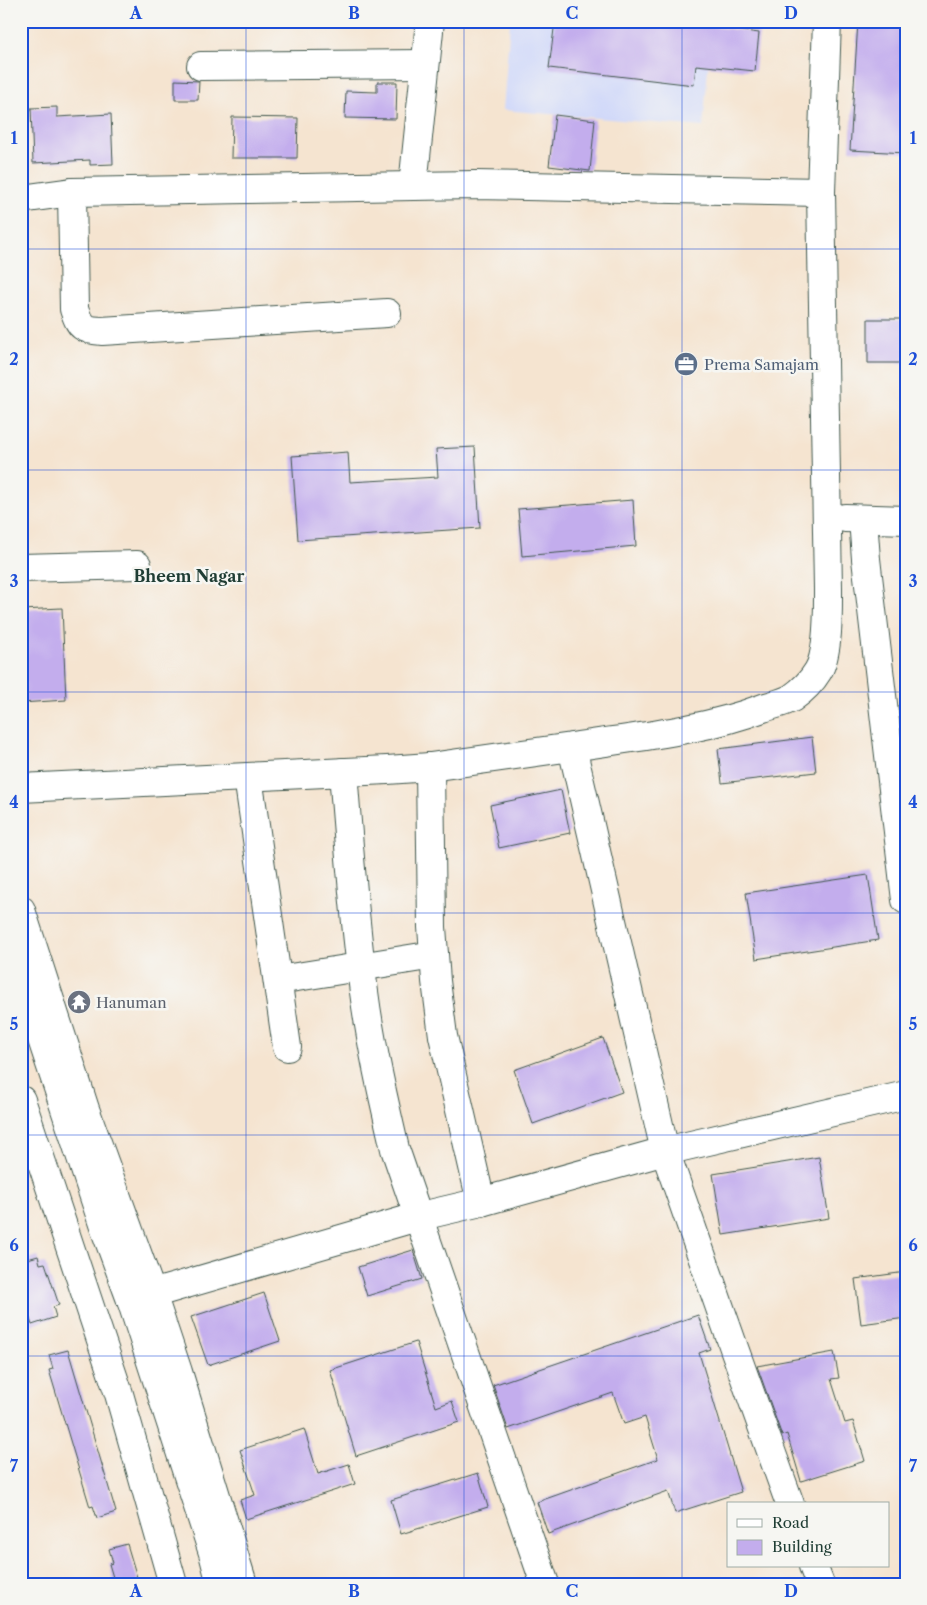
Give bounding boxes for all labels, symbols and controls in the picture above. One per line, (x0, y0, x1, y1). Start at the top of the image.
text: A (129, 3, 143, 23)
text: B (348, 3, 360, 23)
text: C (566, 3, 578, 23)
text: D (784, 3, 798, 23)
text: 1 (10, 128, 18, 148)
text: 1 (909, 128, 917, 148)
text: 2 (9, 349, 19, 369)
text: 2 (908, 349, 918, 369)
office icon: Prema Samajam (673, 351, 699, 377)
place label: Prema Samajam (704, 355, 819, 374)
district label: Bheem Nagar (134, 566, 245, 586)
text: 3 (9, 571, 19, 591)
text: 3 (908, 571, 918, 591)
text: 4 (9, 792, 19, 812)
text: 4 (908, 792, 918, 812)
temple icon: Hanuman (66, 989, 92, 1015)
place label: Hanuman (96, 993, 167, 1012)
text: 5 (10, 1014, 19, 1034)
text: 5 (909, 1014, 918, 1034)
text: 6 (9, 1235, 19, 1255)
text: 6 (908, 1235, 918, 1255)
text: 7 (10, 1456, 19, 1476)
text: 7 (909, 1456, 918, 1476)
legend (727, 1502, 890, 1568)
text: Road (772, 1513, 809, 1532)
text: Building (772, 1537, 832, 1556)
text: A (129, 1581, 143, 1601)
text: B (348, 1581, 360, 1601)
text: C (566, 1581, 578, 1601)
text: D (784, 1581, 798, 1601)

